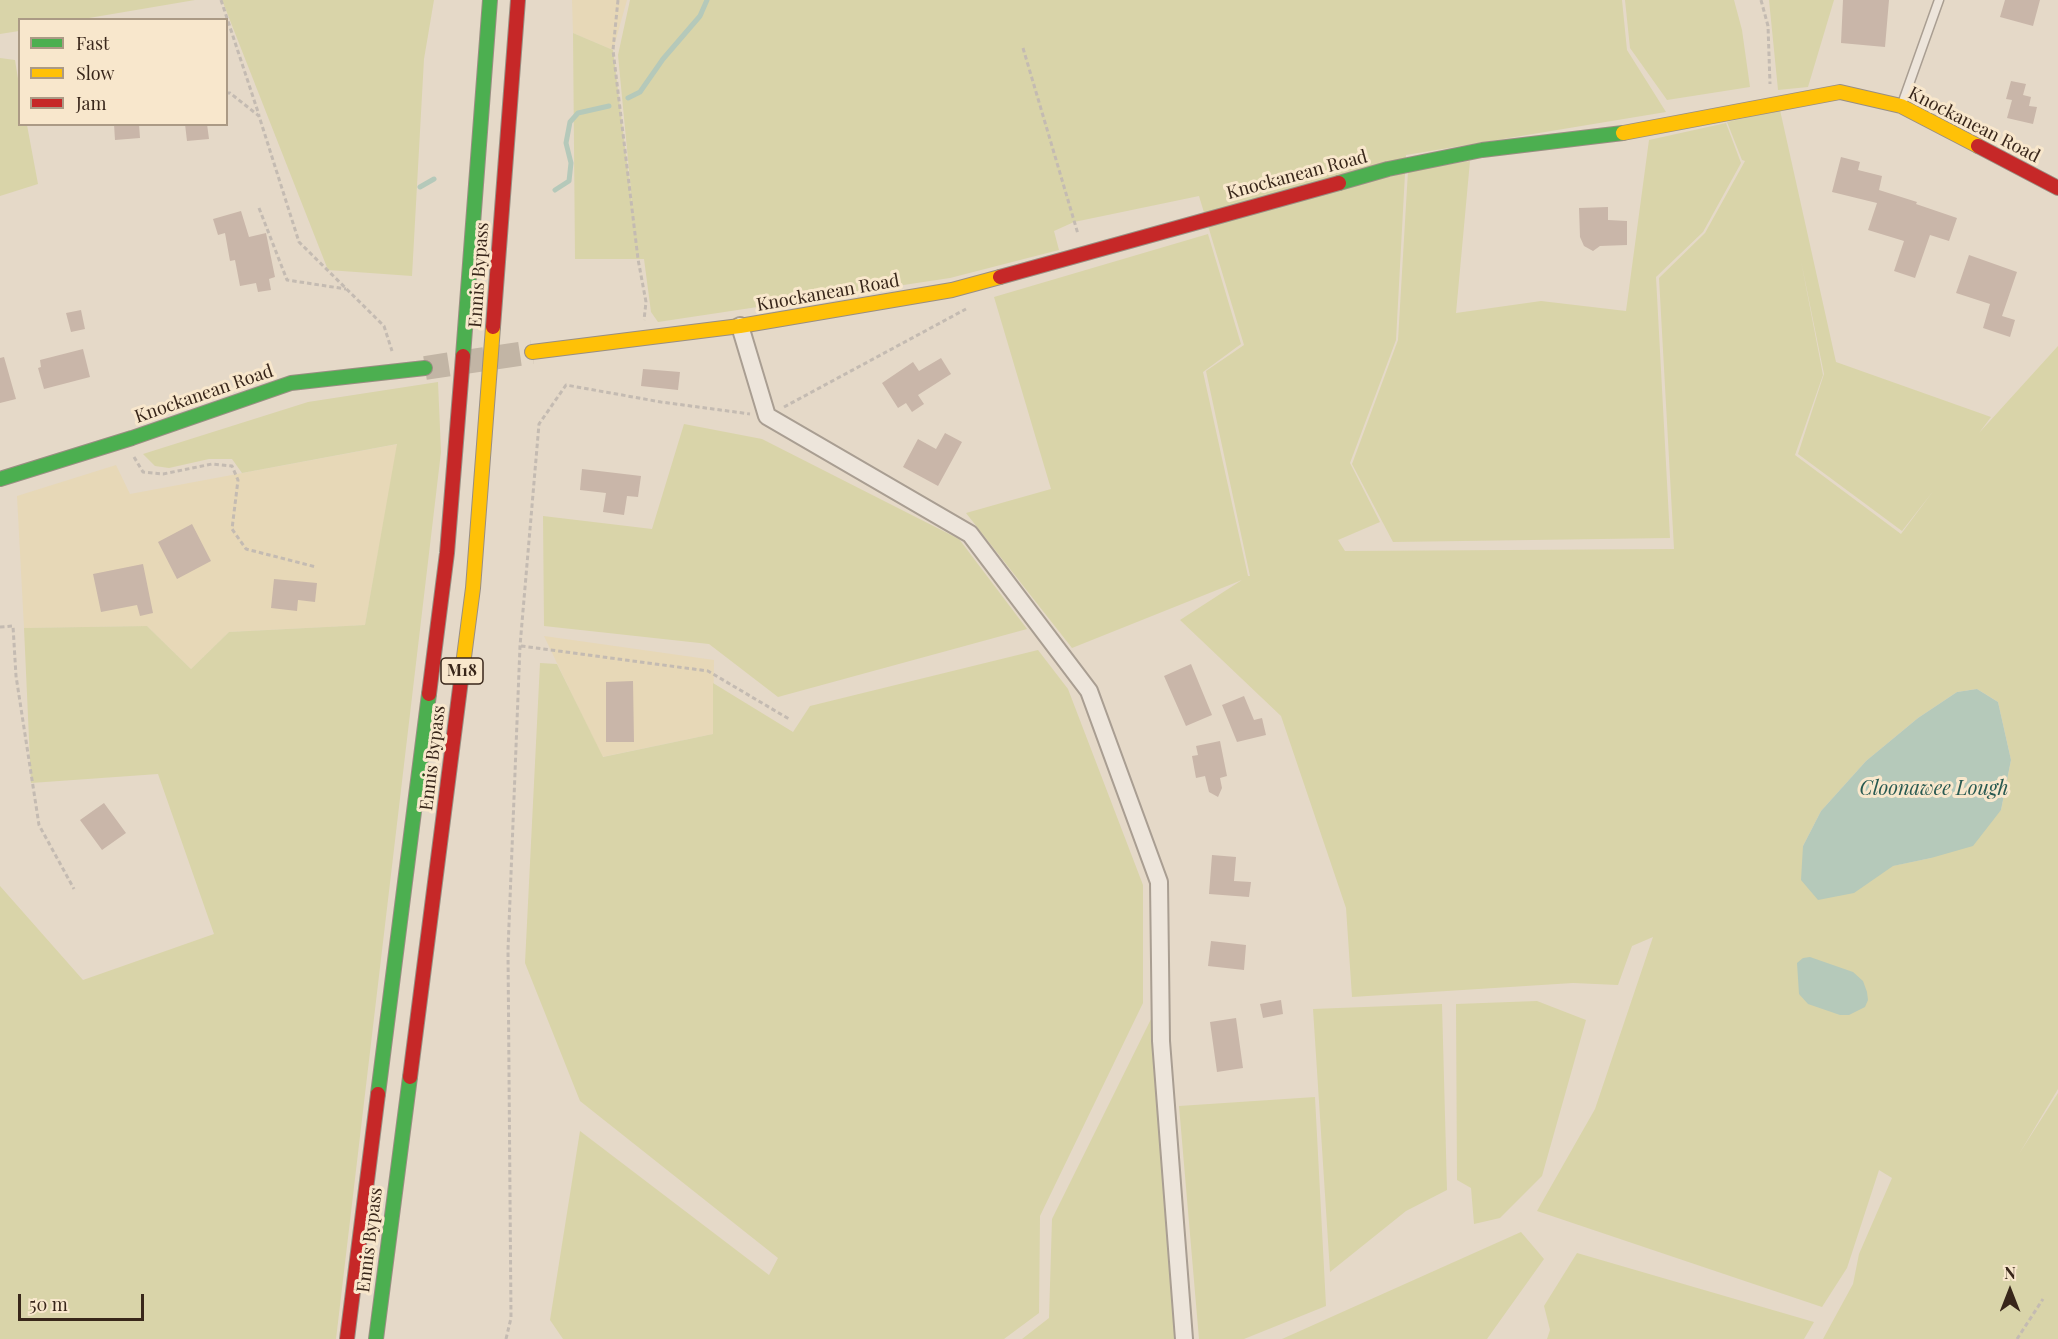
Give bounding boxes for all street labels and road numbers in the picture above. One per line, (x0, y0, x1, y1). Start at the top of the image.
street label: Knockanean Road (1905, 83, 2043, 167)
street label: Knockanean Road (1224, 146, 1370, 204)
street label: Ennis Bypass (465, 221, 493, 329)
street label: Knockanean Road (755, 270, 901, 316)
street label: Knockanean Road (132, 360, 276, 428)
road number: M18 (441, 658, 483, 684)
street label: Ennis Bypass (416, 704, 450, 812)
street label: Ennis Bypass (353, 1186, 387, 1294)

